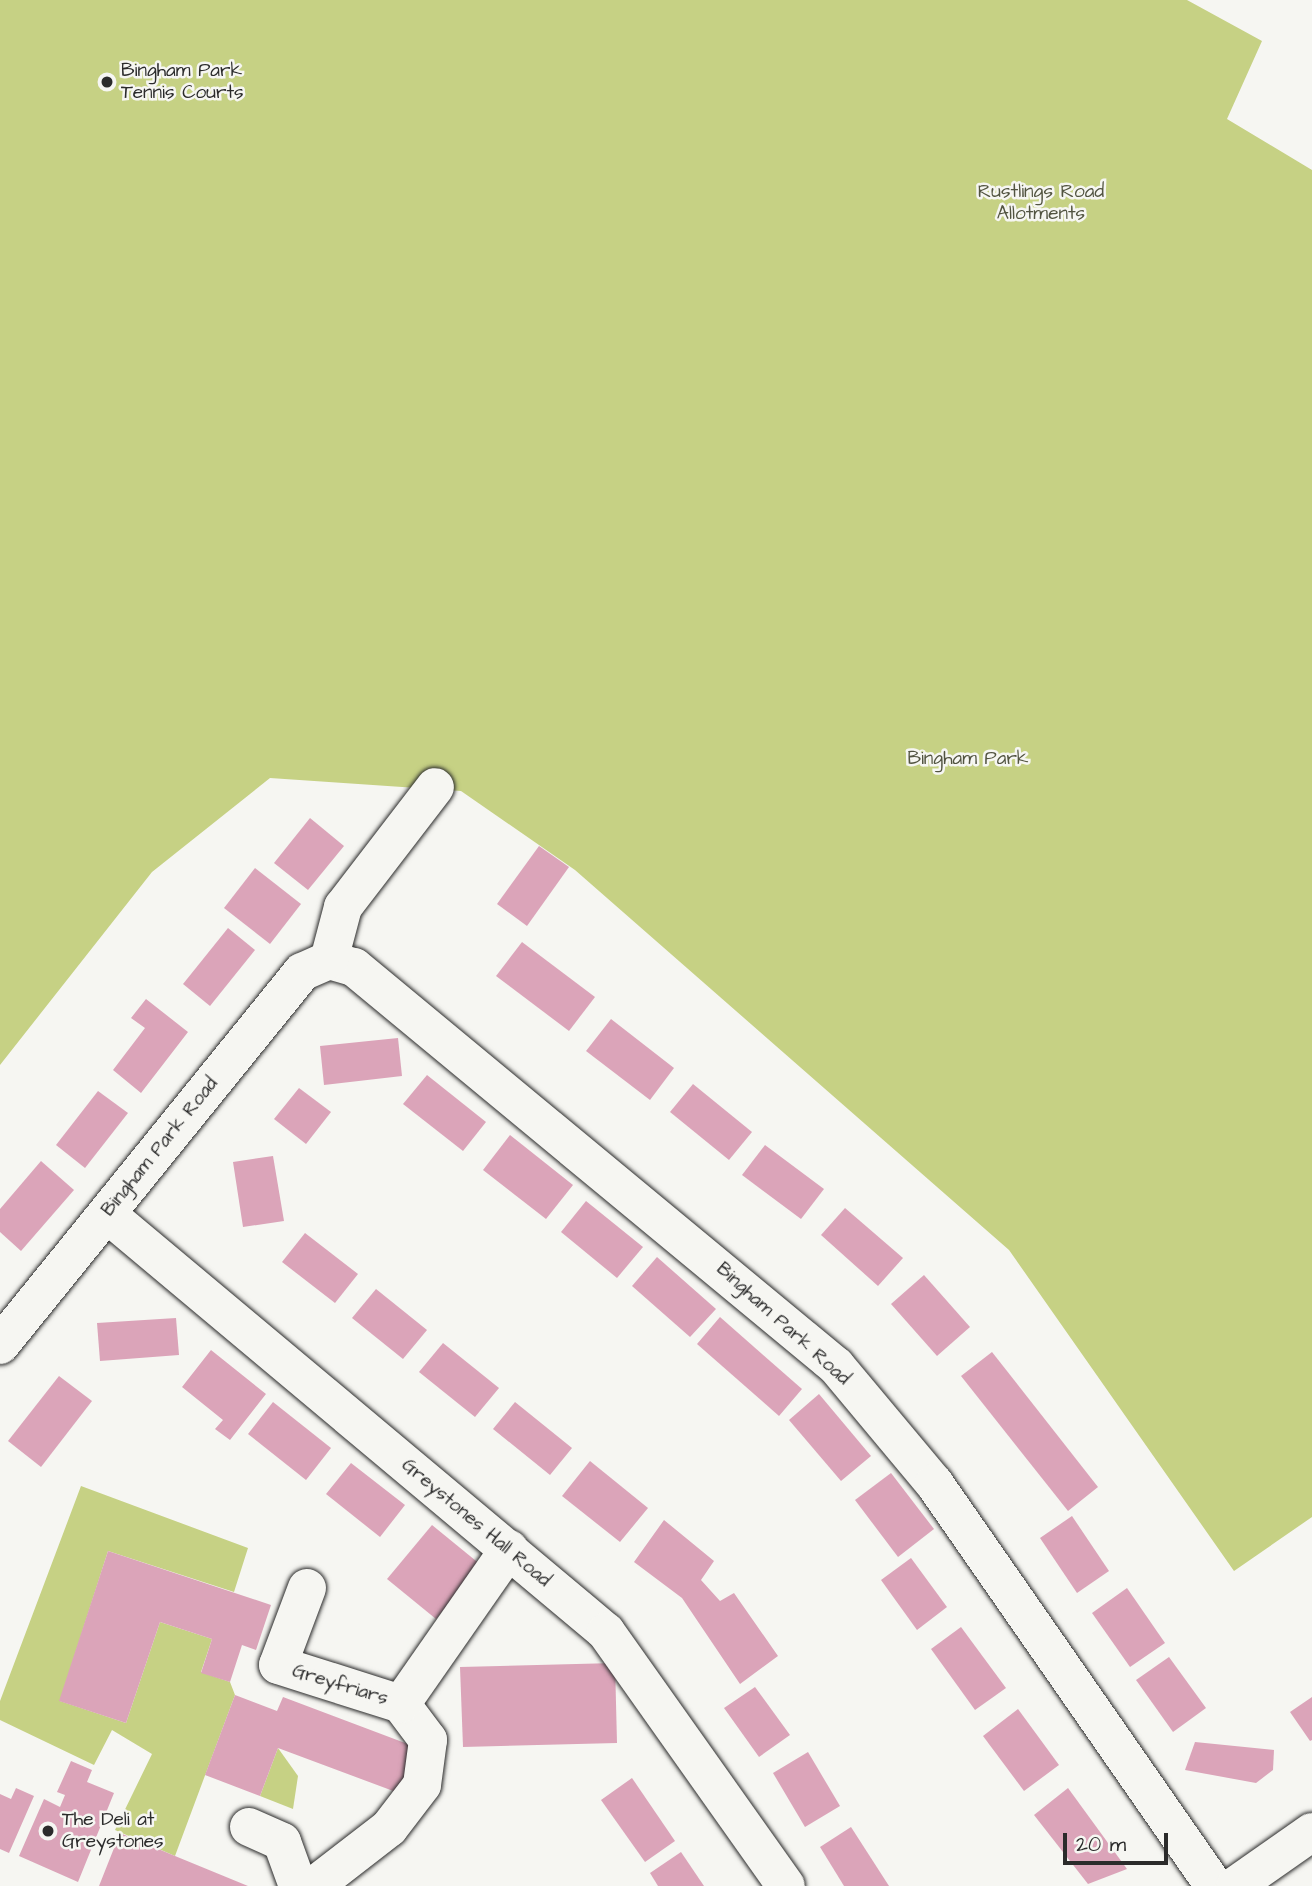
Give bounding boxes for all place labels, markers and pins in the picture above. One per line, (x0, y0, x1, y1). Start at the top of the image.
place label: Bingham Park Tennis Courts (121, 60, 244, 104)
marker: Bingham Park Tennis Courts (99, 74, 115, 90)
place label: The Deli at Greystones (62, 1809, 164, 1853)
marker: The Deli at Greystones (40, 1823, 56, 1839)

